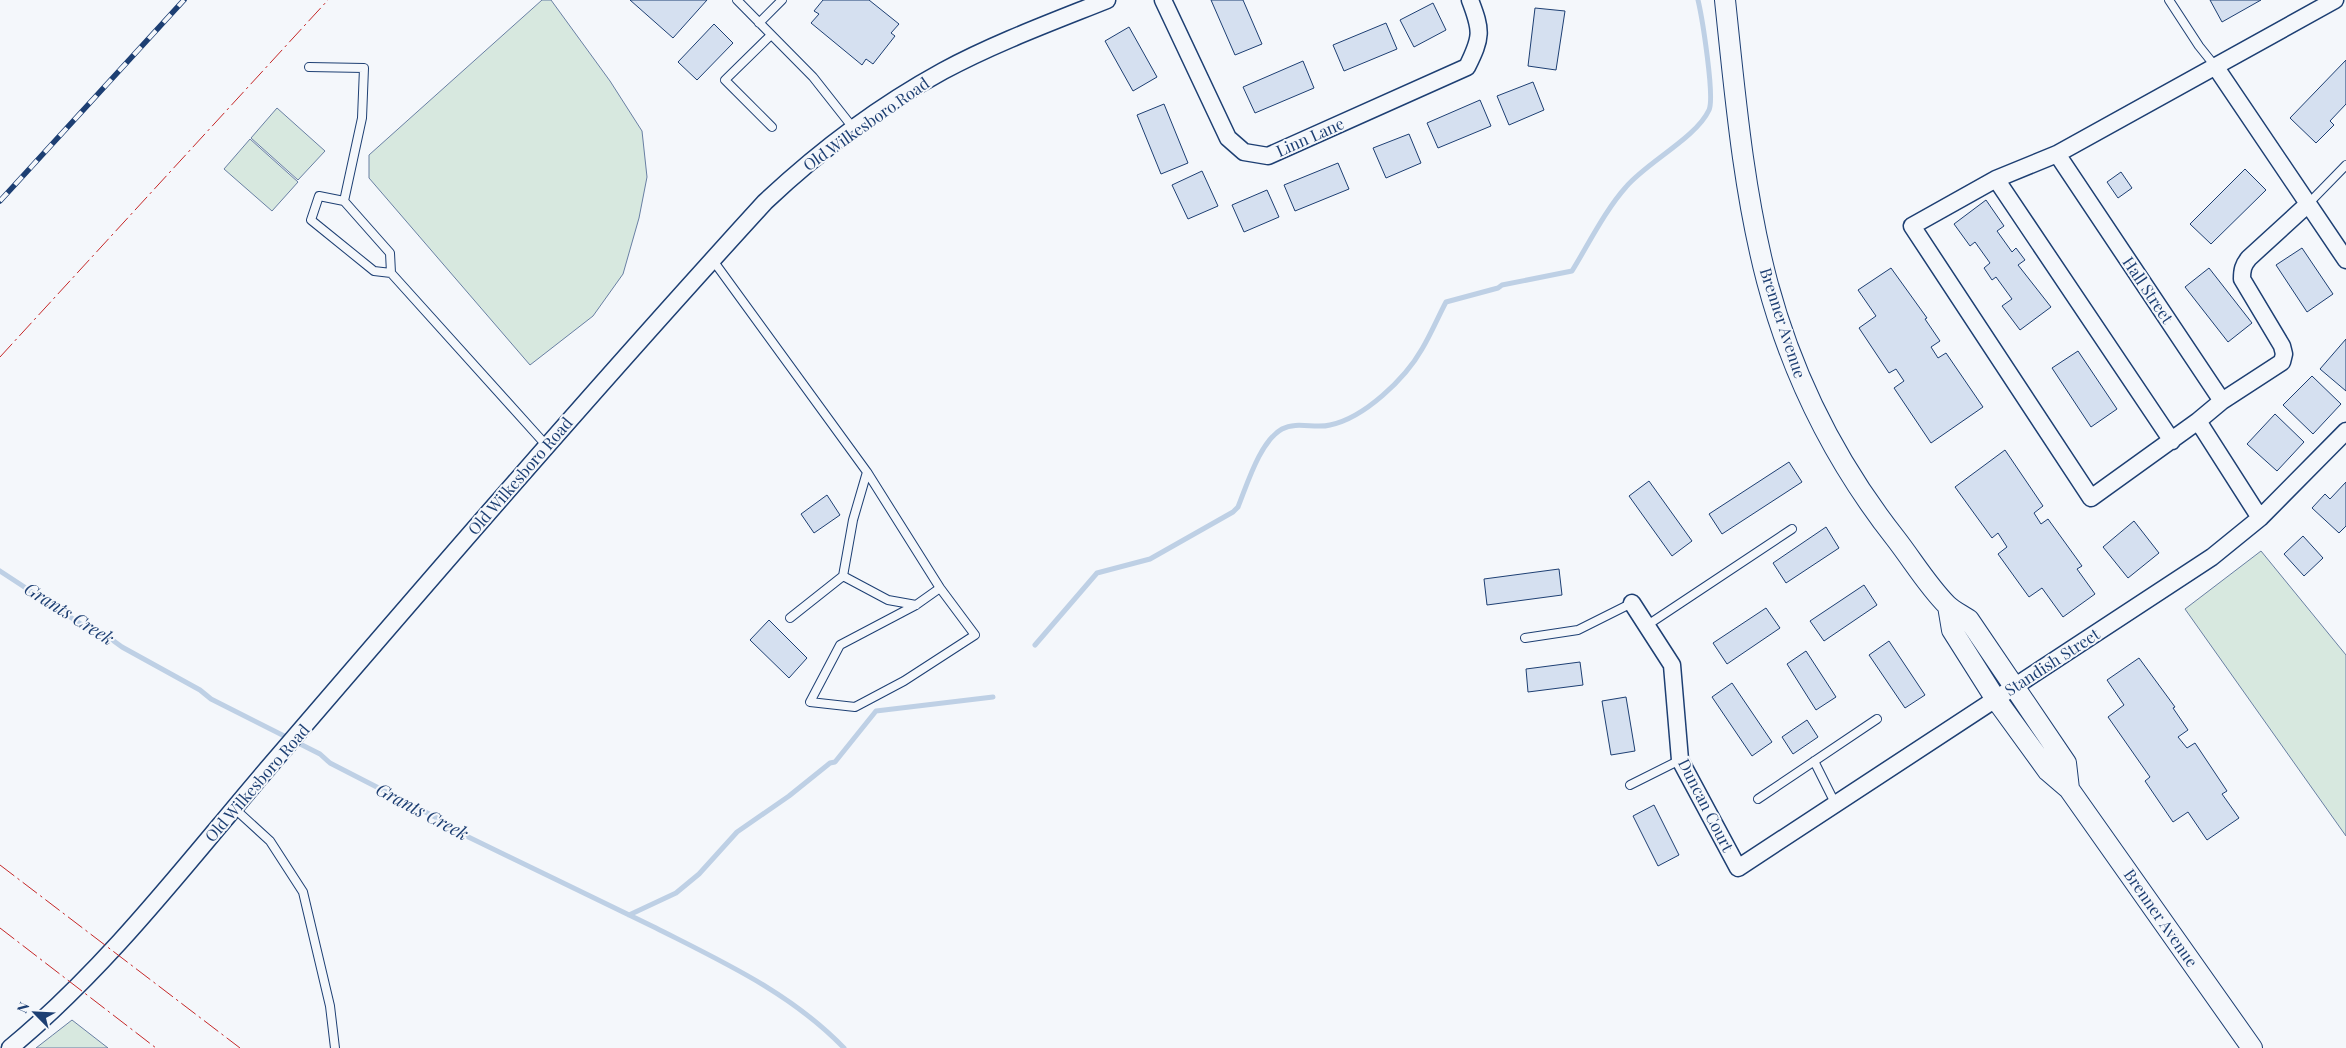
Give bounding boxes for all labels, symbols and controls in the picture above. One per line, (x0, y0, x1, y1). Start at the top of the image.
street label: Old Wilkesboro Road (798, 72, 933, 175)
street label: Linn Lane (1273, 112, 1347, 161)
street label: Hall Street (2118, 252, 2179, 327)
street label: Brenner Avenue (1756, 265, 1811, 381)
street label: Old Wilkesboro Road (463, 412, 577, 539)
water label: Grants Creek (20, 576, 119, 650)
street label: Standish Street (2000, 623, 2104, 700)
street label: Old Wilkesboro Road (200, 719, 314, 846)
street label: Duncan Court (1674, 755, 1739, 855)
water label: Grants Creek (372, 777, 473, 846)
street label: Brenner Avenue (2120, 865, 2203, 971)
north arrow (10, 988, 60, 1038)
text: N (12, 999, 33, 1016)

